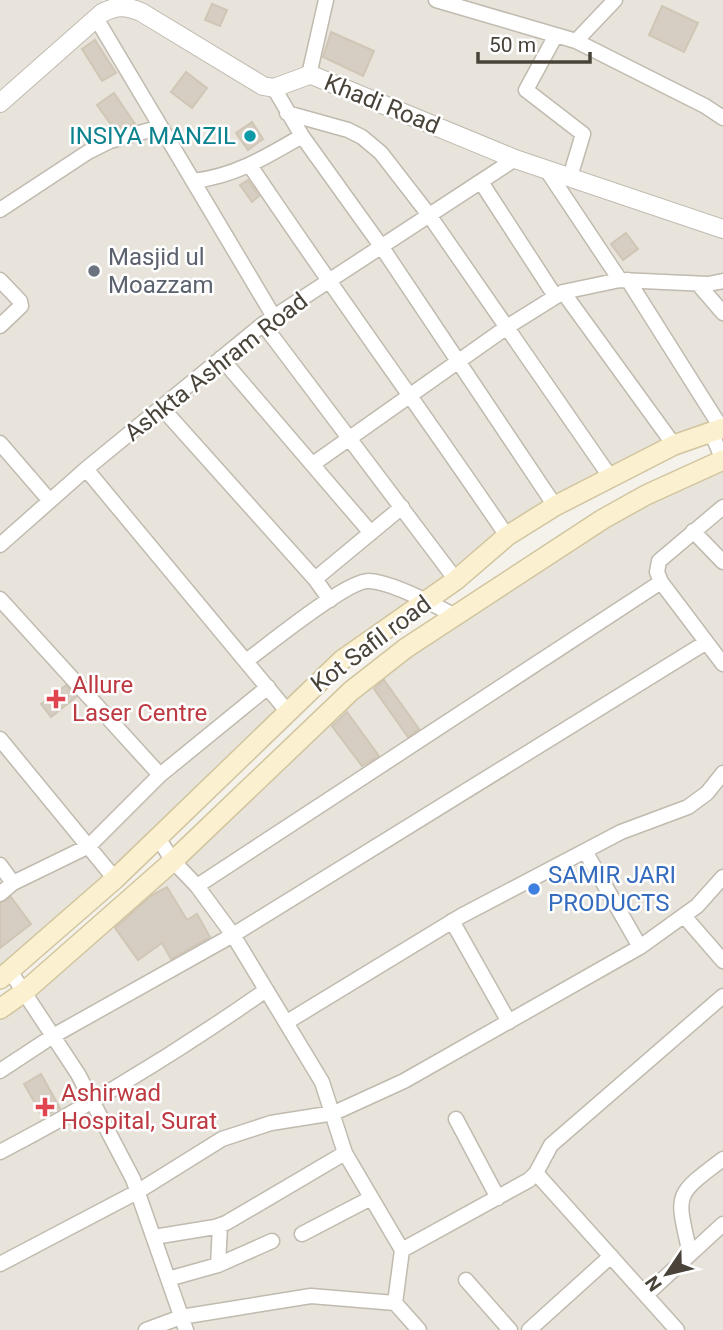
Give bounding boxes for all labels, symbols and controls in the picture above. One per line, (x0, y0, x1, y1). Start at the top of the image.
scale bar (478, 21, 590, 65)
text: 50 m (489, 33, 536, 57)
street label: Khadi Road (320, 68, 444, 140)
place label: INSIYA MANZIL (69, 122, 236, 150)
marker: INSIYA MANZIL (242, 128, 258, 144)
place label: Masjid ul Moazzam (108, 243, 214, 299)
marker: Masjid ul Moazzam (86, 263, 102, 279)
street label: Ashkta Ashram Road (119, 287, 313, 447)
street label: Kot Safil road (306, 590, 436, 698)
place label: Allure Laser Centre (72, 671, 207, 727)
marker: Allure Laser Centre (46, 689, 66, 709)
place label: SAMIR JARI PRODUCTS (548, 861, 676, 917)
marker: SAMIR JARI PRODUCTS (526, 881, 542, 897)
place label: Ashirwad Hospital, Surat (61, 1079, 217, 1135)
marker: Ashirwad Hospital, Surat (35, 1097, 55, 1117)
north arrow (632, 1239, 702, 1309)
text: N (640, 1271, 667, 1296)

